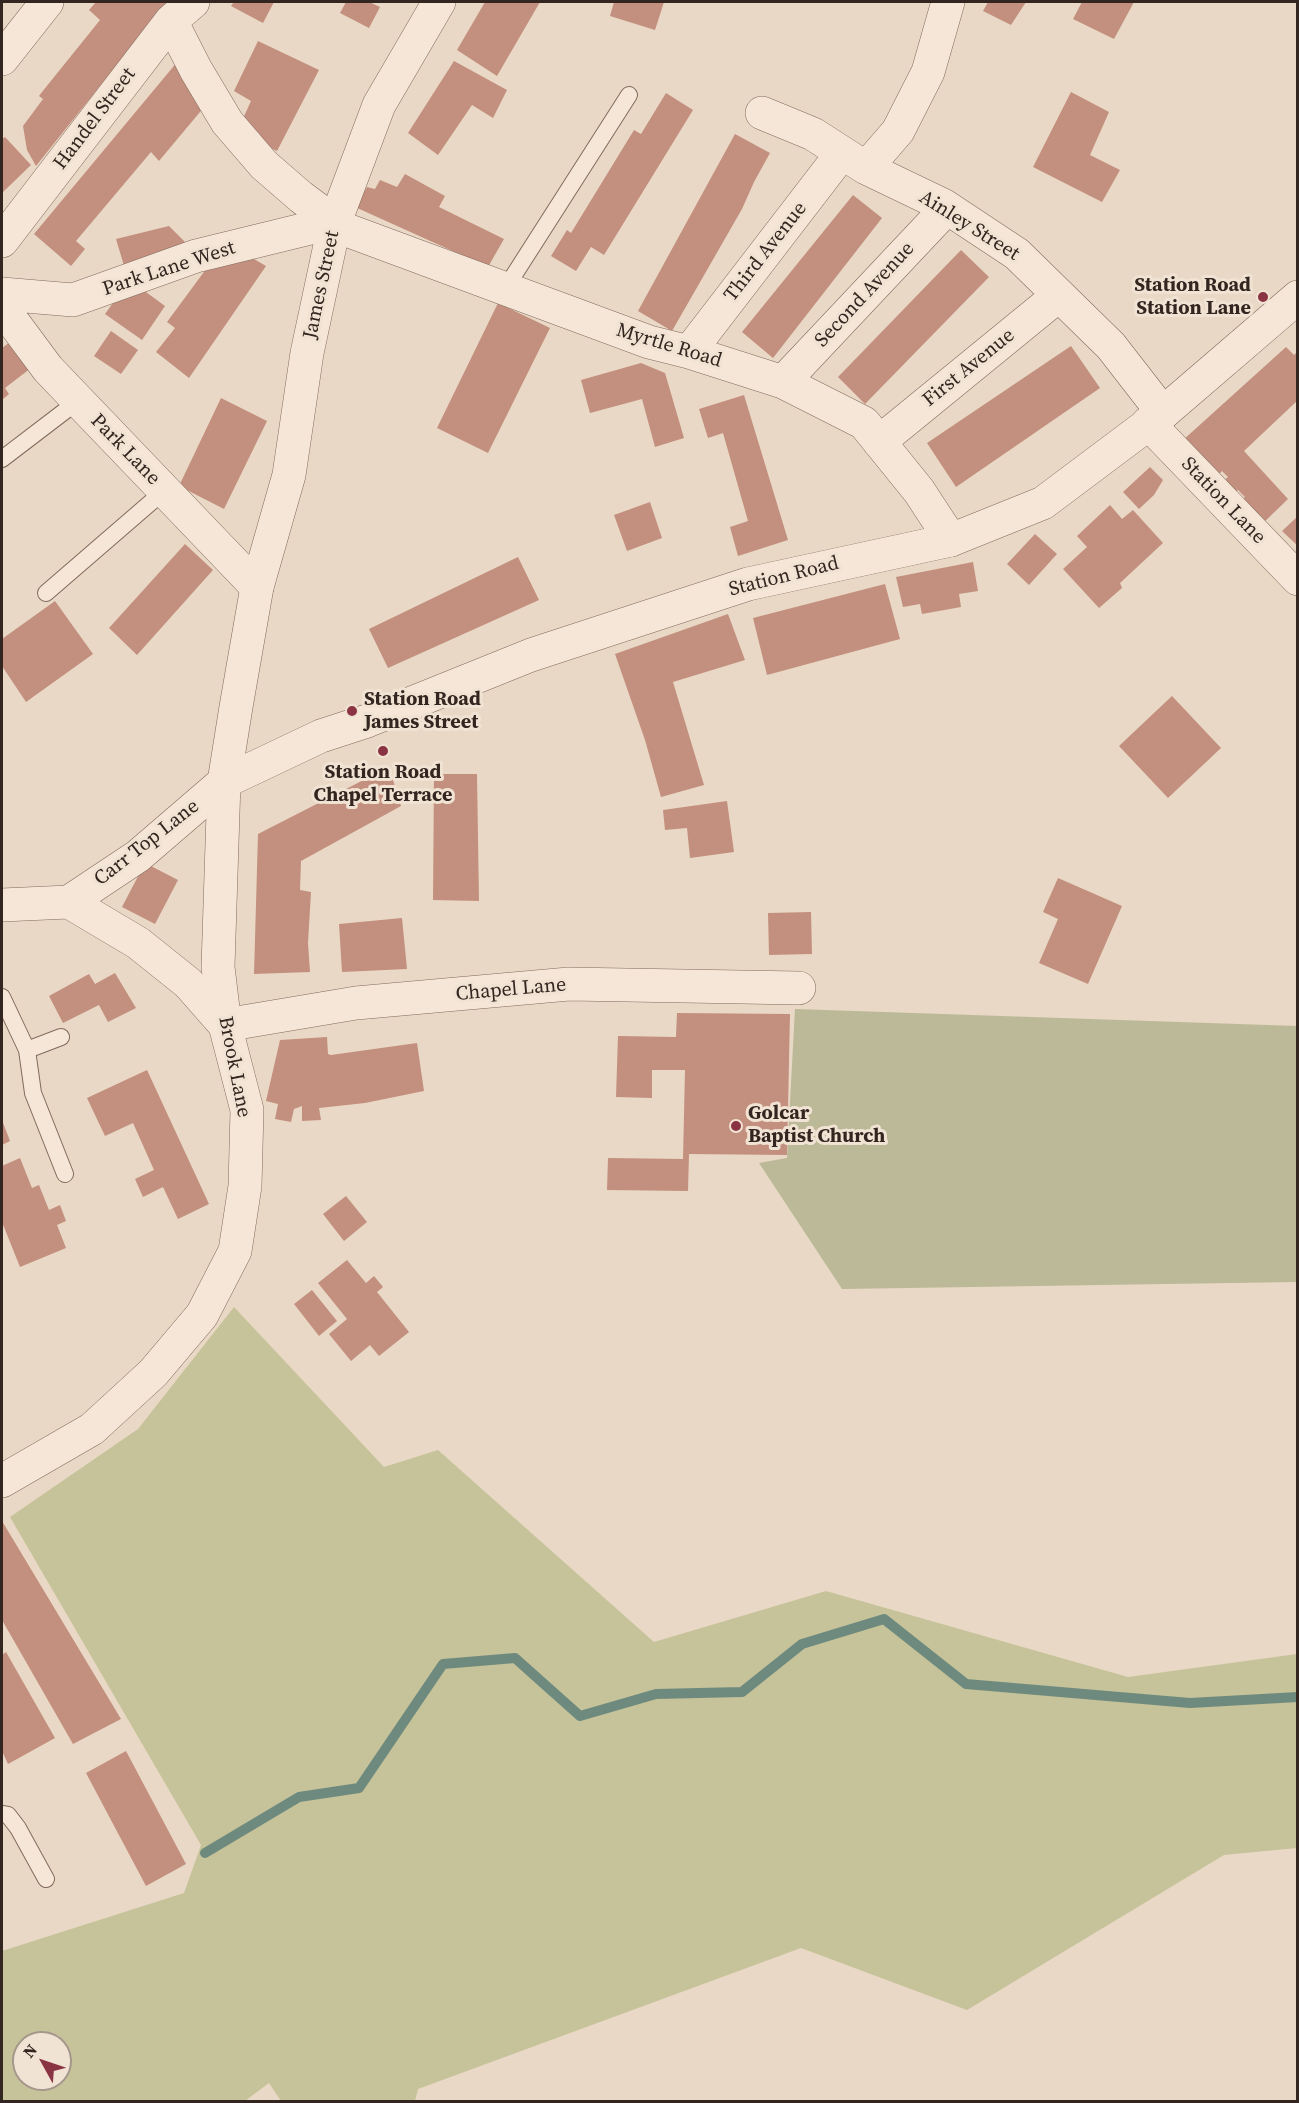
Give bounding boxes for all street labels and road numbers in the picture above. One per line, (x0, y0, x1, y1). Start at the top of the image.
street label: Handel Street (49, 63, 141, 175)
street label: Ainley Street (914, 186, 1024, 266)
street label: Third Avenue (720, 197, 812, 307)
street label: James Street (299, 229, 345, 341)
street label: Park Lane West (100, 236, 238, 302)
street label: Second Avenue (810, 237, 920, 353)
street label: Myrtle Road (613, 319, 725, 373)
street label: First Avenue (918, 324, 1020, 412)
street label: Park Lane (85, 409, 165, 491)
street label: Station Lane (1176, 453, 1270, 549)
street label: Station Road (727, 552, 841, 602)
street label: Carr Top Lane (90, 795, 204, 891)
street label: Chapel Lane (455, 973, 567, 1007)
street label: Brook Lane (212, 1014, 256, 1120)

